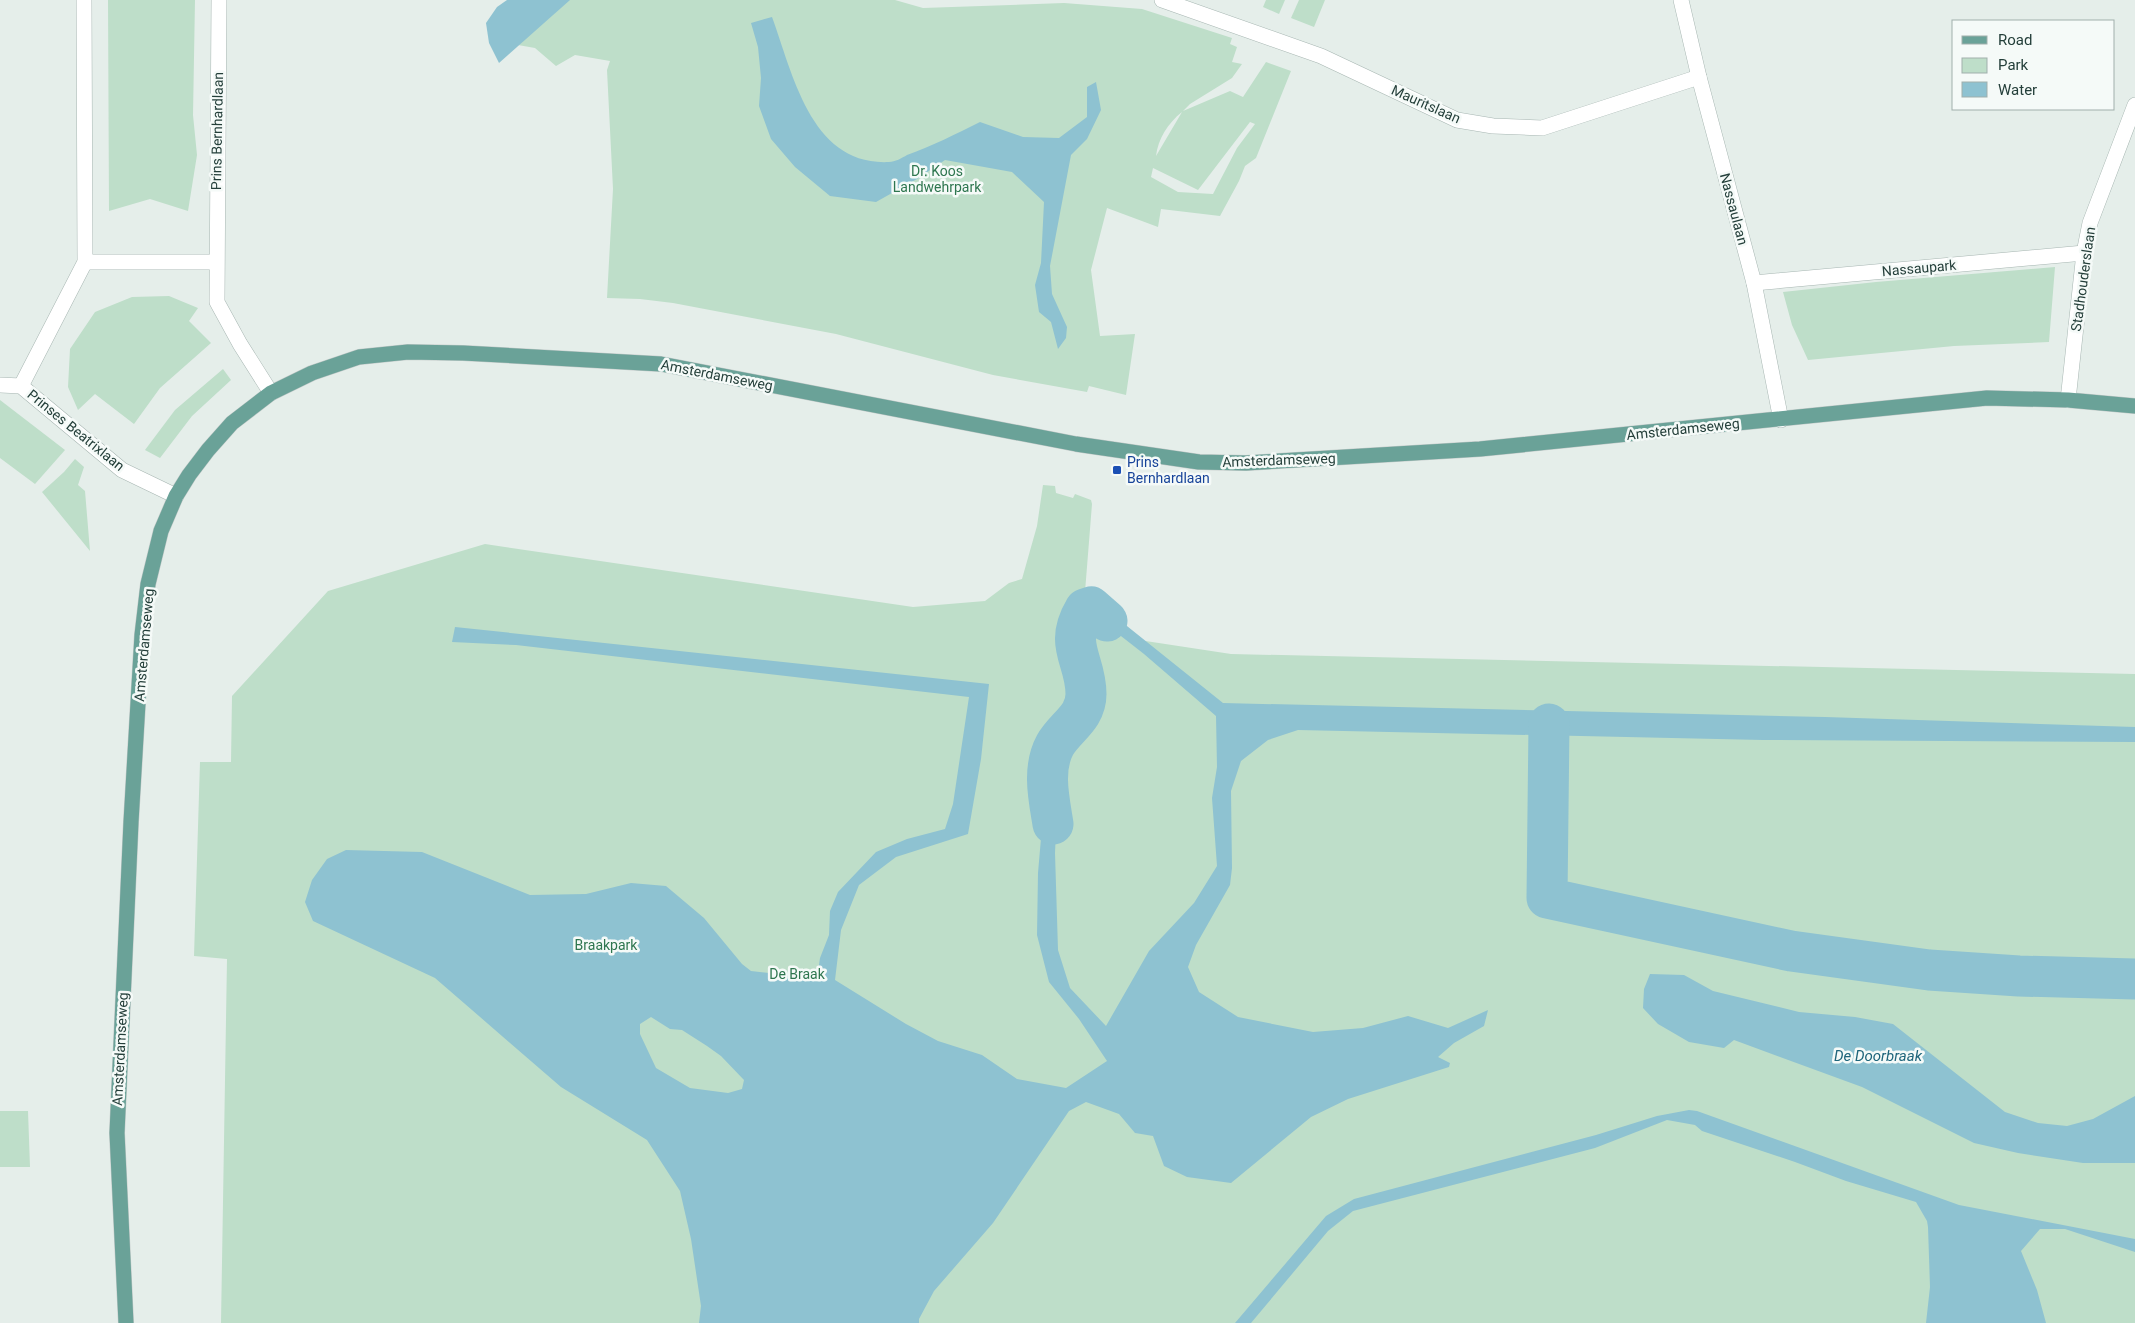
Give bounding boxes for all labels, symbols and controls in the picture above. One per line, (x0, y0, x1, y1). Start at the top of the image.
legend (1952, 20, 2115, 110)
text: Road (1998, 31, 2032, 49)
text: Park (1998, 56, 2029, 74)
street label: Prins Bernhardlaan (208, 72, 226, 190)
text: Water (1998, 81, 2037, 99)
street label: Mauritslaan (1389, 82, 1463, 126)
park label: Dr. Koos Landwehrpark (893, 163, 982, 195)
street label: Nassaulaan (1717, 171, 1751, 247)
street label: Stadhouderslaan (2068, 226, 2098, 332)
street label: Nassaupark (1881, 257, 1958, 279)
street label: Amsterdamseweg (660, 356, 774, 394)
street label: Prinses Beatrixlaan (24, 386, 128, 474)
street label: Amsterdamseweg (1626, 415, 1740, 443)
street label: Amsterdamseweg (1222, 450, 1336, 470)
place label: Prins Bernhardlaan (1127, 454, 1210, 486)
marker: Prins Bernhardlaan (1111, 464, 1123, 476)
street label: Amsterdamseweg (131, 588, 157, 702)
park label: Braakpark (575, 937, 638, 953)
park label: De Braak (769, 966, 826, 982)
street label: Amsterdamseweg (109, 992, 131, 1106)
water label: De Doorbraak (1834, 1047, 1923, 1065)

